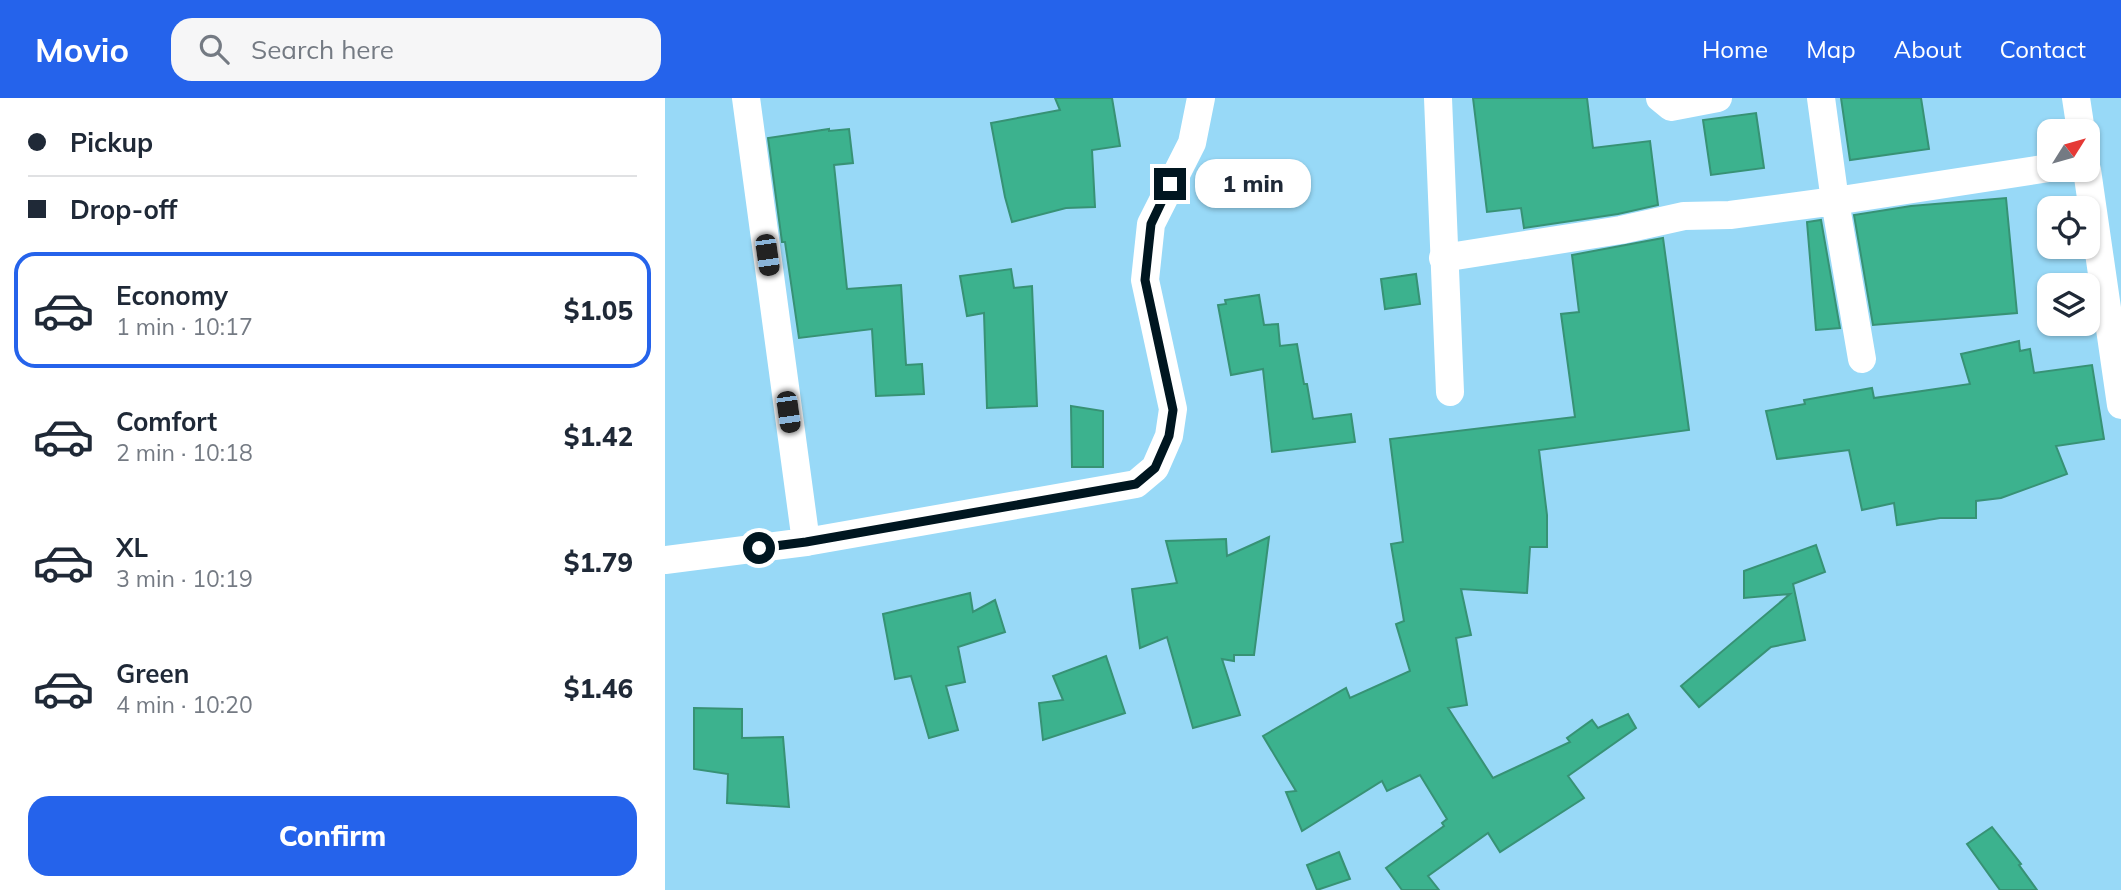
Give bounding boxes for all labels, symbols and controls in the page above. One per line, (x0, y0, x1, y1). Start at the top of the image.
search box (171, 18, 661, 81)
text: Movio (35, 29, 129, 70)
icon: search (195, 30, 233, 68)
text: Search here (251, 33, 394, 66)
text: Home (1702, 34, 1768, 64)
text: Map (1806, 34, 1856, 64)
text: About (1894, 34, 1962, 64)
text: Contact (2000, 34, 2086, 64)
north arrow (2037, 119, 2100, 182)
map controls (2037, 119, 2100, 336)
text: Pickup (70, 126, 153, 159)
callout: 1 min (1195, 160, 1310, 208)
route end (1154, 168, 1186, 200)
text: 1 min (1222, 169, 1284, 198)
text: Drop-off (70, 193, 177, 226)
button: locate (2037, 196, 2100, 259)
car (754, 233, 781, 277)
button: layers (2037, 273, 2100, 336)
icon: car (32, 279, 95, 342)
text: Economy (116, 279, 228, 312)
text: $1.05 (564, 294, 633, 327)
text: 1 min · 10:17 (116, 312, 253, 341)
car (775, 390, 802, 434)
icon: car (32, 405, 95, 468)
text: Comfort (116, 405, 217, 438)
text: $1.42 (564, 420, 633, 453)
text: 2 min · 10:18 (116, 438, 253, 467)
icon: car (32, 531, 95, 594)
text: XL (116, 531, 148, 564)
route start (743, 532, 775, 564)
text: $1.79 (564, 546, 633, 579)
text: 3 min · 10:19 (116, 564, 253, 593)
icon: car (32, 657, 95, 720)
text: Green (116, 657, 189, 690)
text: $1.46 (564, 672, 633, 705)
text: 4 min · 10:20 (116, 690, 253, 719)
button: Confirm (28, 796, 637, 876)

